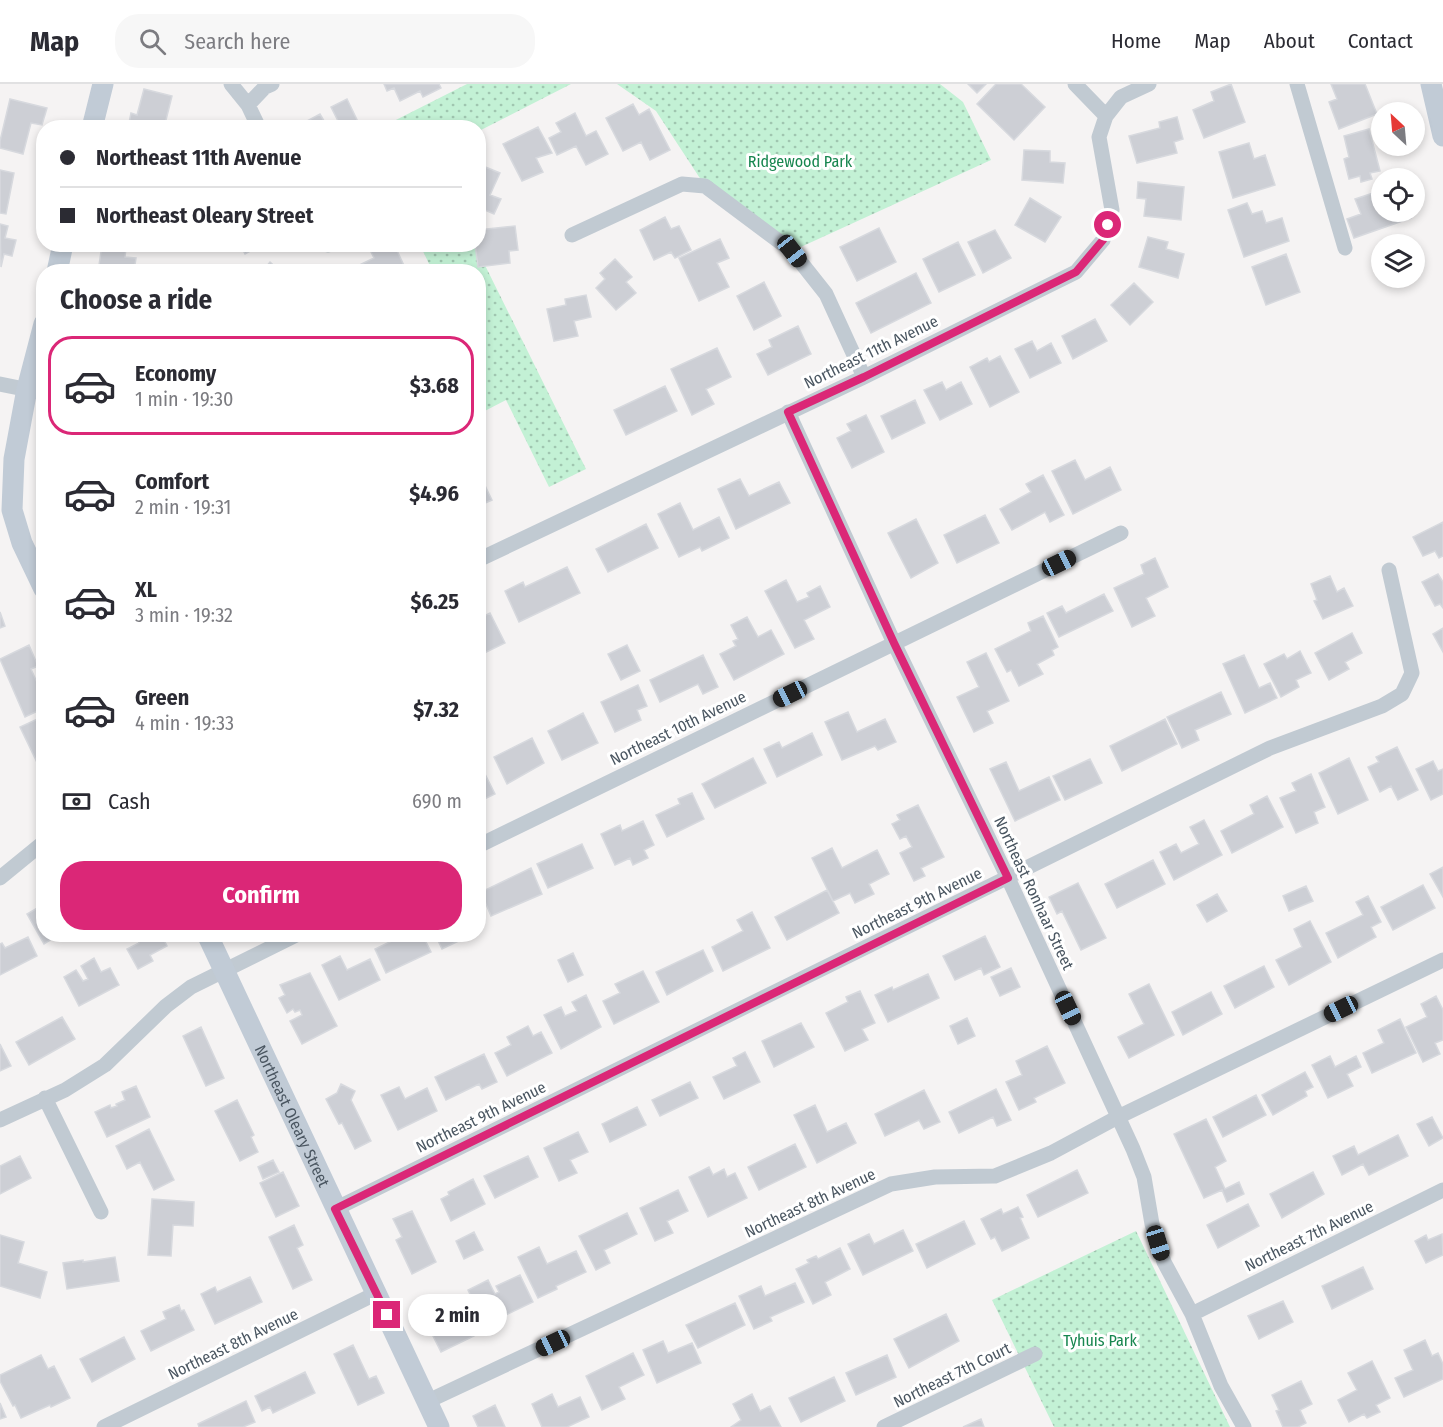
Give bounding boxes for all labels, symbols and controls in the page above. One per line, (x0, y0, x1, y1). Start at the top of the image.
search box (115, 14, 535, 68)
text: Map (30, 25, 79, 58)
icon: search (136, 25, 169, 58)
text: Search here (184, 28, 290, 55)
text: Home (1111, 28, 1161, 54)
text: Map (1194, 28, 1231, 54)
text: About (1264, 28, 1315, 54)
text: Contact (1348, 28, 1413, 54)
north arrow (1371, 102, 1425, 156)
map controls (1371, 102, 1425, 288)
text: Northeast 11th Avenue (96, 144, 301, 171)
park label: Ridgewood Park (748, 152, 853, 171)
button: locate (1371, 168, 1425, 222)
text: Northeast Oleary Street (96, 202, 313, 229)
route start (1094, 211, 1121, 238)
car (774, 231, 810, 271)
button: layers (1371, 234, 1425, 288)
text: Choose a ride (60, 284, 212, 316)
street label: Northeast 11th Avenue (801, 311, 941, 393)
icon: car (63, 359, 117, 413)
text: Economy (135, 360, 216, 387)
text: $3.68 (410, 372, 459, 399)
text: 1 min · 19:30 (135, 387, 233, 411)
icon: car (63, 467, 117, 521)
text: Comfort (135, 468, 209, 495)
text: $4.96 (409, 480, 459, 507)
text: 2 min · 19:31 (135, 495, 231, 519)
car (1039, 547, 1079, 579)
icon: car (63, 575, 117, 629)
text: XL (135, 576, 157, 603)
text: $6.25 (411, 588, 459, 615)
text: 3 min · 19:32 (135, 603, 233, 627)
car (770, 678, 810, 710)
icon: car (63, 683, 117, 737)
text: Green (135, 684, 189, 711)
street label: Northeast 10th Avenue (607, 687, 749, 769)
text: $7.32 (413, 696, 459, 723)
text: 4 min · 19:33 (135, 711, 234, 735)
icon: cash (60, 785, 93, 818)
text: Cash (108, 788, 151, 815)
text: 690 m (412, 789, 462, 813)
street label: Northeast Ronhaar Street (990, 813, 1078, 973)
button: Confirm (60, 861, 462, 930)
street label: Northeast 9th Avenue (849, 863, 985, 943)
car (1052, 988, 1084, 1028)
car (1321, 993, 1361, 1025)
street label: Northeast Oleary Street (251, 1042, 334, 1190)
street label: Northeast 9th Avenue (413, 1077, 549, 1157)
street label: Northeast 8th Avenue (742, 1164, 879, 1242)
street label: Northeast 7th Avenue (1242, 1197, 1376, 1275)
car (1144, 1223, 1172, 1263)
callout: 2 min (408, 1294, 507, 1336)
route end (373, 1301, 400, 1328)
text: 2 min (435, 1303, 480, 1327)
street label: Northeast 8th Avenue (165, 1304, 301, 1384)
car (533, 1327, 573, 1359)
park label: Tyhuis Park (1063, 1331, 1137, 1350)
street label: Northeast 7th Court (890, 1338, 1014, 1412)

